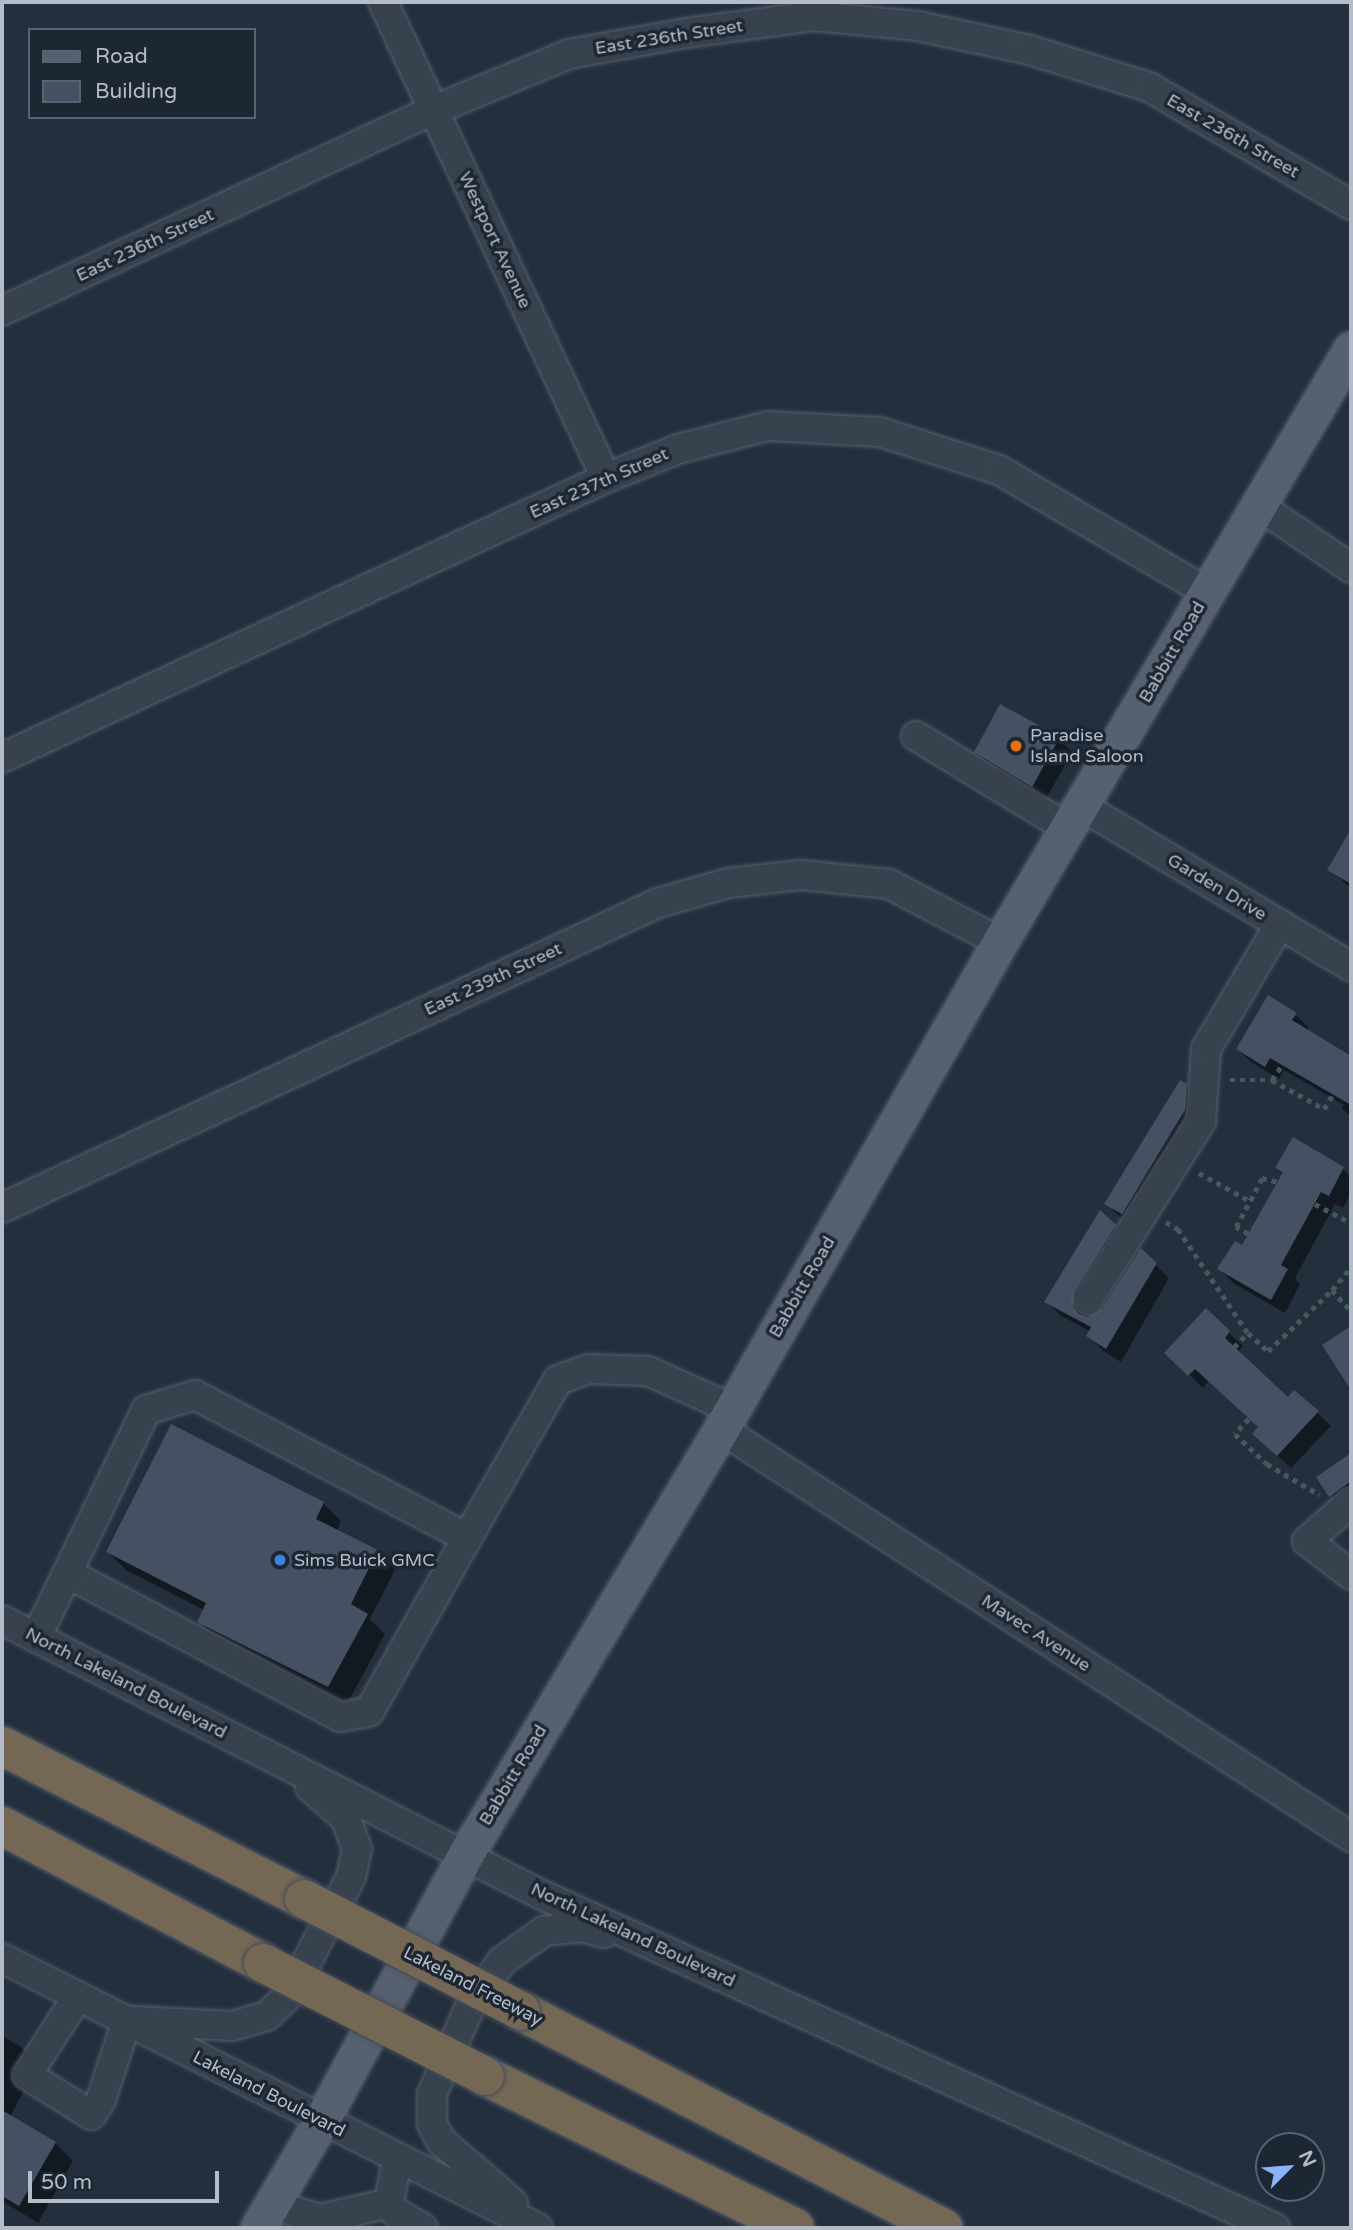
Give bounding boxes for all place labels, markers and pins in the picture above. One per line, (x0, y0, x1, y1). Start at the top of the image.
place label: Paradise Island Saloon (1030, 725, 1144, 768)
marker: Paradise Island Saloon (1008, 738, 1024, 754)
place label: Sims Buick GMC (294, 1549, 435, 1571)
marker: Sims Buick GMC (272, 1552, 288, 1568)

